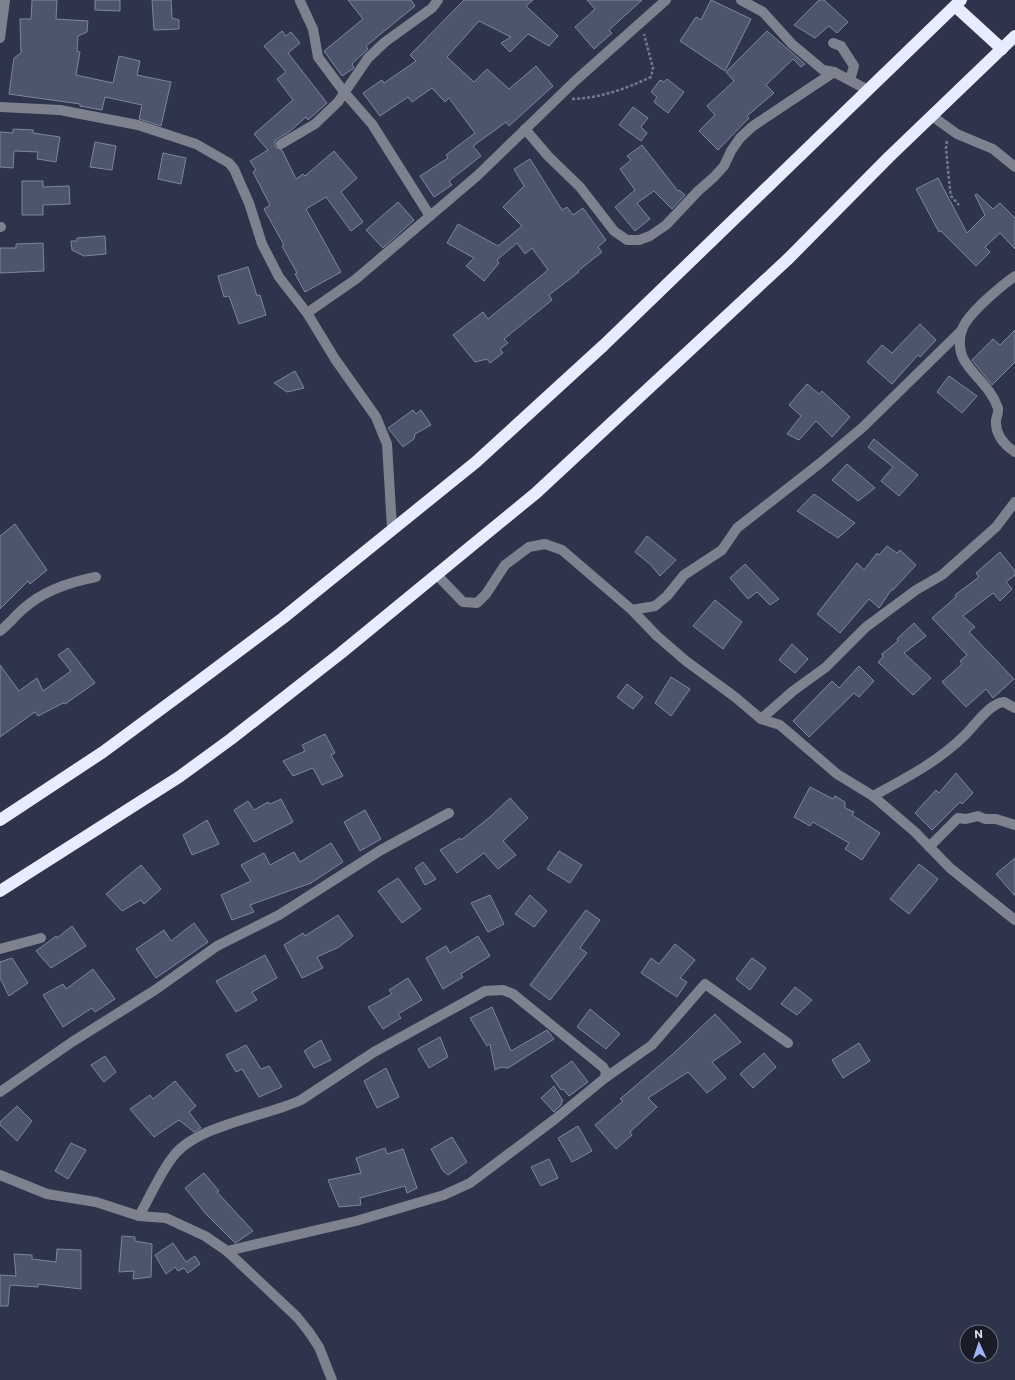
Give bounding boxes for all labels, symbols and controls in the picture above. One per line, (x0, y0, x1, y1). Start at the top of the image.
north arrow (959, 1324, 999, 1364)
text: N (974, 1328, 983, 1340)

